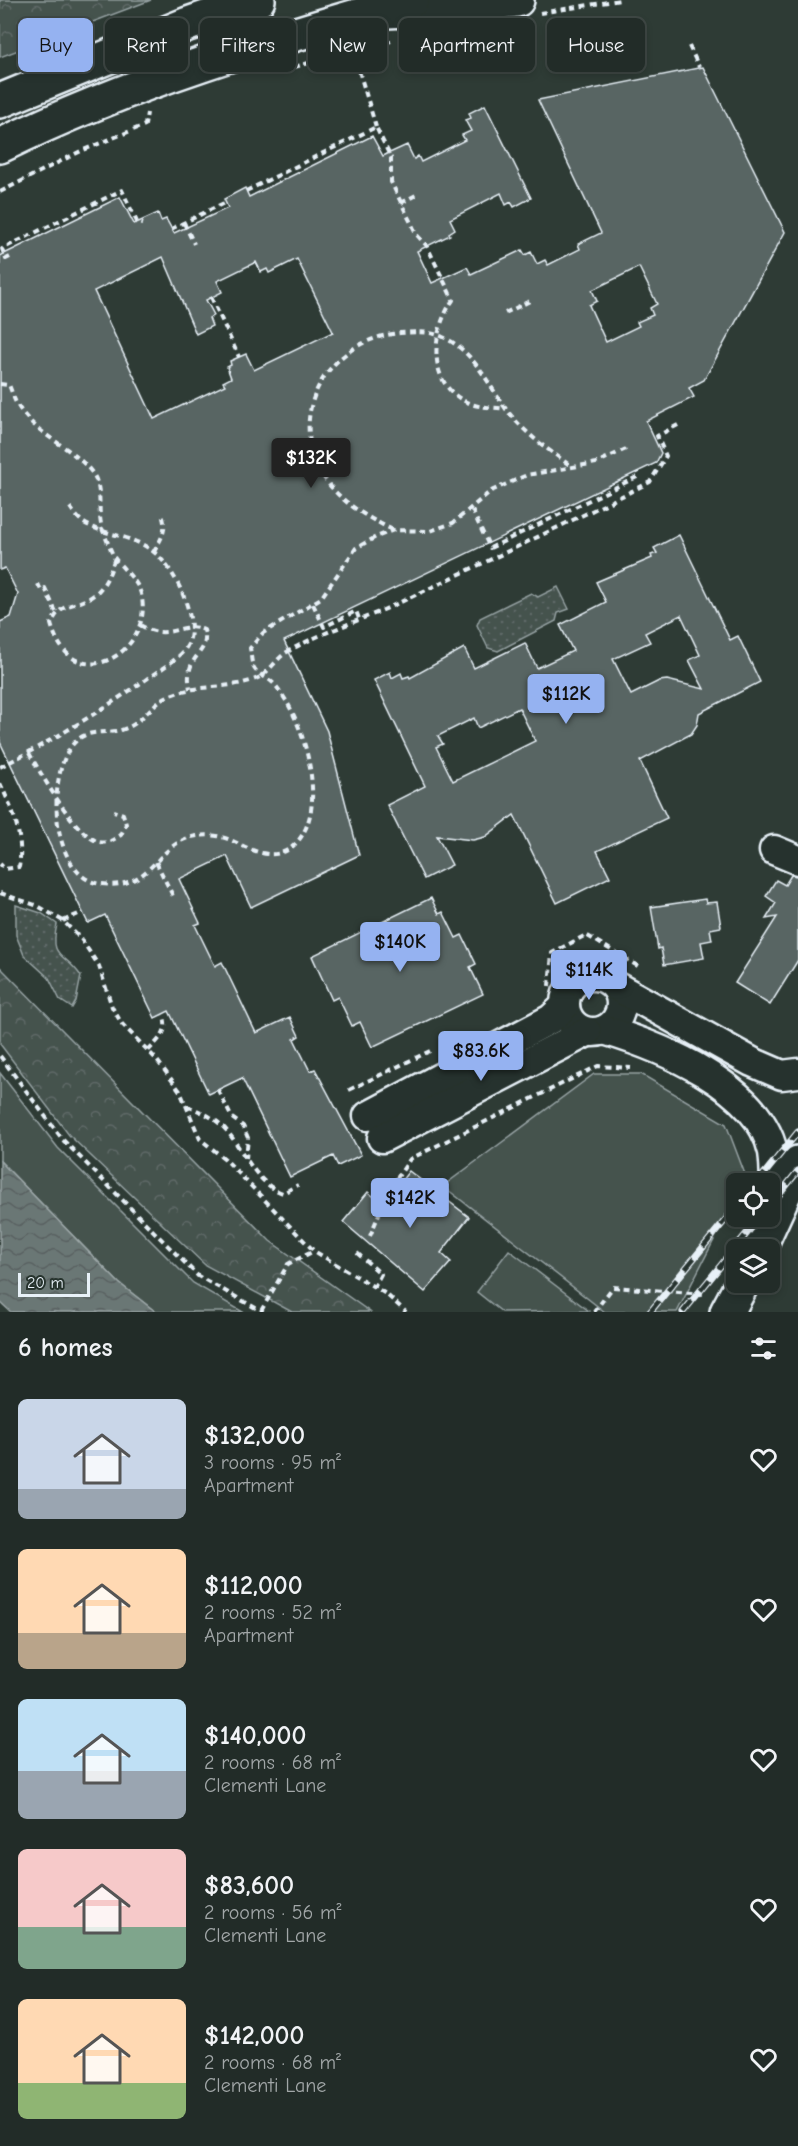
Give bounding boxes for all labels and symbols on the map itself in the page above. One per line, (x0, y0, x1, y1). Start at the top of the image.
pin: $132K (269, 438, 353, 489)
pin: $112K (524, 674, 608, 725)
pin: $140K (358, 922, 442, 973)
pin: $114K (547, 950, 631, 1001)
pin: $83.6K (432, 1031, 530, 1082)
pin: $142K (368, 1178, 452, 1229)
scale bar (18, 1270, 90, 1298)

